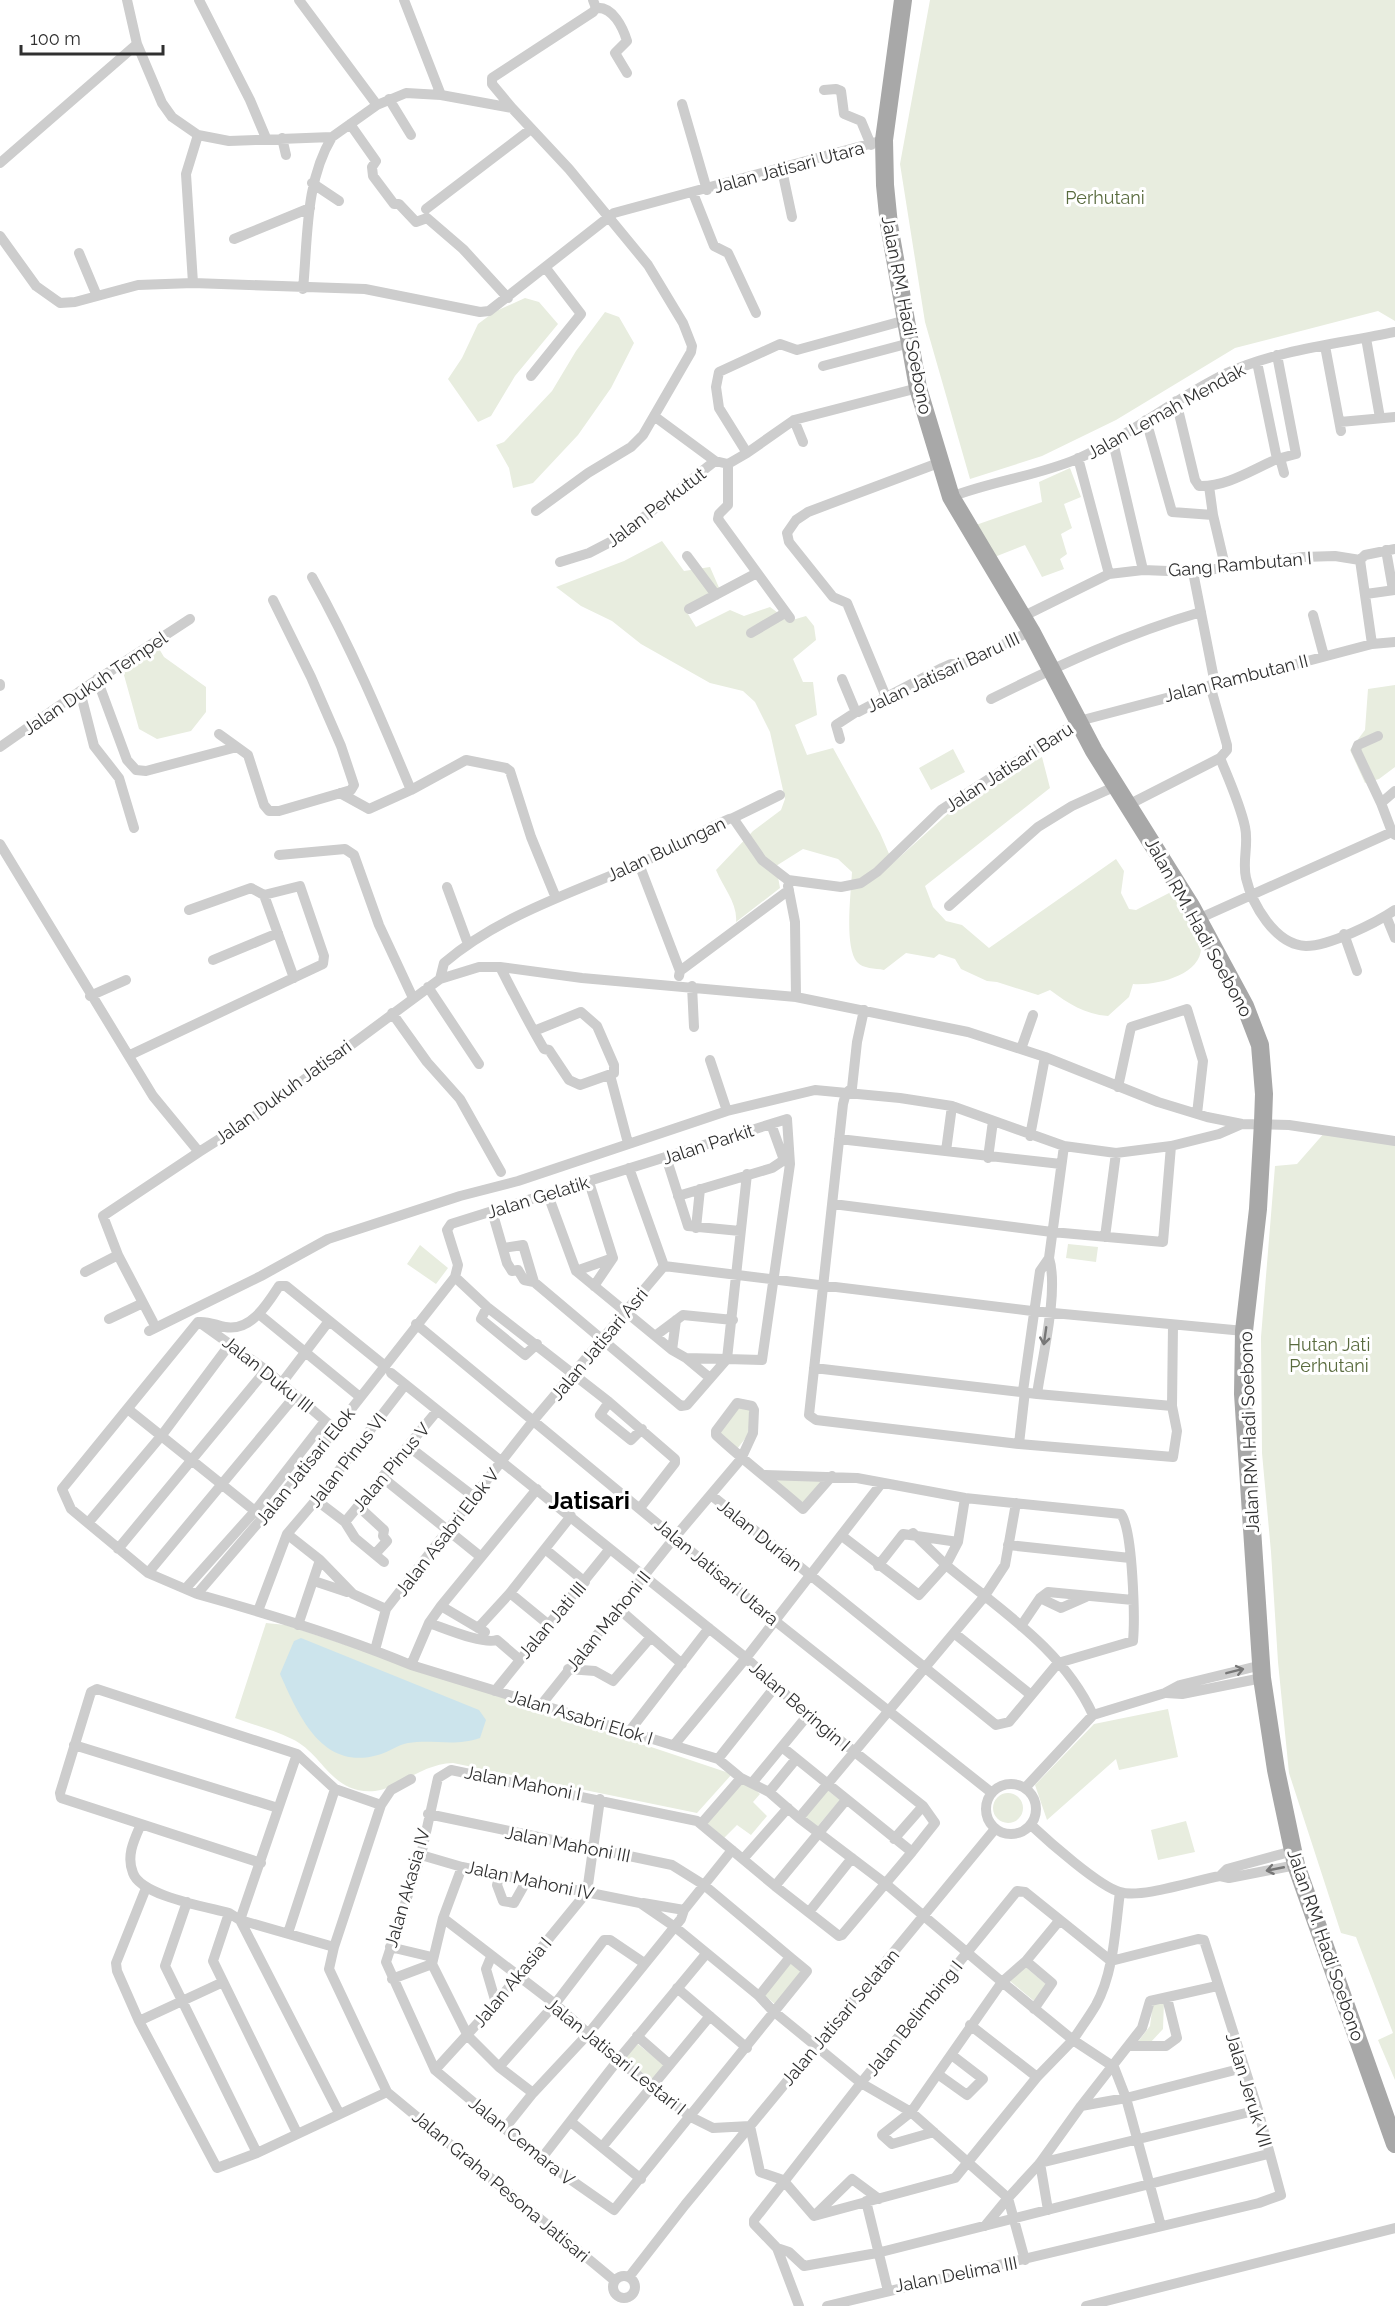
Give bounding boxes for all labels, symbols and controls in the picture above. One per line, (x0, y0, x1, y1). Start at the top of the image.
scale bar (21, 18, 164, 56)
text: 100 m (30, 28, 81, 49)
street label: Jalan Jatisari Utara (712, 137, 866, 197)
park label: Perhutani (1065, 187, 1145, 208)
street label: Jalan RM. Hadi Soebono (877, 214, 937, 416)
street label: Jalan Lemah Mendak (1083, 359, 1249, 463)
street label: Jalan Perkutut (602, 463, 710, 551)
street label: Gang Rambutan I (1167, 547, 1313, 581)
street label: Jalan Dukuh Tempel (19, 627, 171, 739)
street label: Jalan Jatisari Baru III (863, 627, 1023, 717)
street label: Jalan Rambutan II (1162, 650, 1310, 706)
street label: Jalan Jatisari Baru (941, 718, 1077, 816)
street label: Jalan Bulungan (603, 812, 729, 886)
street label: Jalan RM. Hadi Soebono (1141, 834, 1257, 1020)
street label: Jalan Dukuh Jatisari (211, 1035, 355, 1149)
street label: Jalan Parkit (660, 1119, 756, 1169)
street label: Jalan Gelatik (484, 1171, 592, 1222)
street label: Jalan Jatisari Asri (546, 1284, 652, 1404)
one-way arrow (1040, 1326, 1051, 1346)
street label: Jalan Duku III (219, 1331, 317, 1417)
street label: Jalan RM. Hadi Soebono (1235, 1331, 1263, 1533)
park label: Hutan Jati Perhutani (1288, 1334, 1370, 1376)
street label: Jalan Jatisari Elok (251, 1403, 359, 1529)
street label: Jalan Pinus VI (303, 1408, 391, 1512)
street label: Jalan Pinus V (347, 1418, 435, 1516)
street label: Jalan Asabri Elok V (391, 1464, 503, 1600)
district label: Jatisari (548, 1486, 630, 1515)
street label: Jalan Durian (714, 1495, 806, 1575)
street label: Jalan Jatisari Utara (651, 1514, 783, 1630)
street label: Jalan Mahoni II (561, 1567, 655, 1675)
street label: Jalan Jati III (514, 1577, 590, 1663)
street label: Jalan Beringin I (746, 1657, 854, 1755)
one-way arrow (1225, 1664, 1244, 1676)
street label: Jalan Asabri Elok I (507, 1685, 655, 1749)
street label: Jalan Mahoni I (463, 1761, 583, 1805)
street label: Jalan Mahoni III (504, 1822, 632, 1866)
street label: Jalan Akasia IV (380, 1826, 434, 1950)
street label: Jalan RM. Hadi Soebono (1283, 1846, 1369, 2044)
street label: Jalan Mahoni IV (464, 1856, 596, 1904)
one-way arrow (1265, 1864, 1285, 1875)
street label: Jalan Akasia I (468, 1933, 556, 2031)
street label: Jalan Jatisari Selatan (777, 1945, 903, 2089)
street label: Jalan Belimbing I (861, 1956, 967, 2080)
street label: Jalan Jatisari Lestari I (542, 1993, 690, 2119)
street label: Jalan Jeruk VII (1222, 2030, 1276, 2150)
street label: Jalan Cemara V (465, 2092, 579, 2190)
street label: Jalan Graha Pesona Jatisari (408, 2106, 594, 2266)
street label: Jalan Delima III (893, 2252, 1019, 2296)

